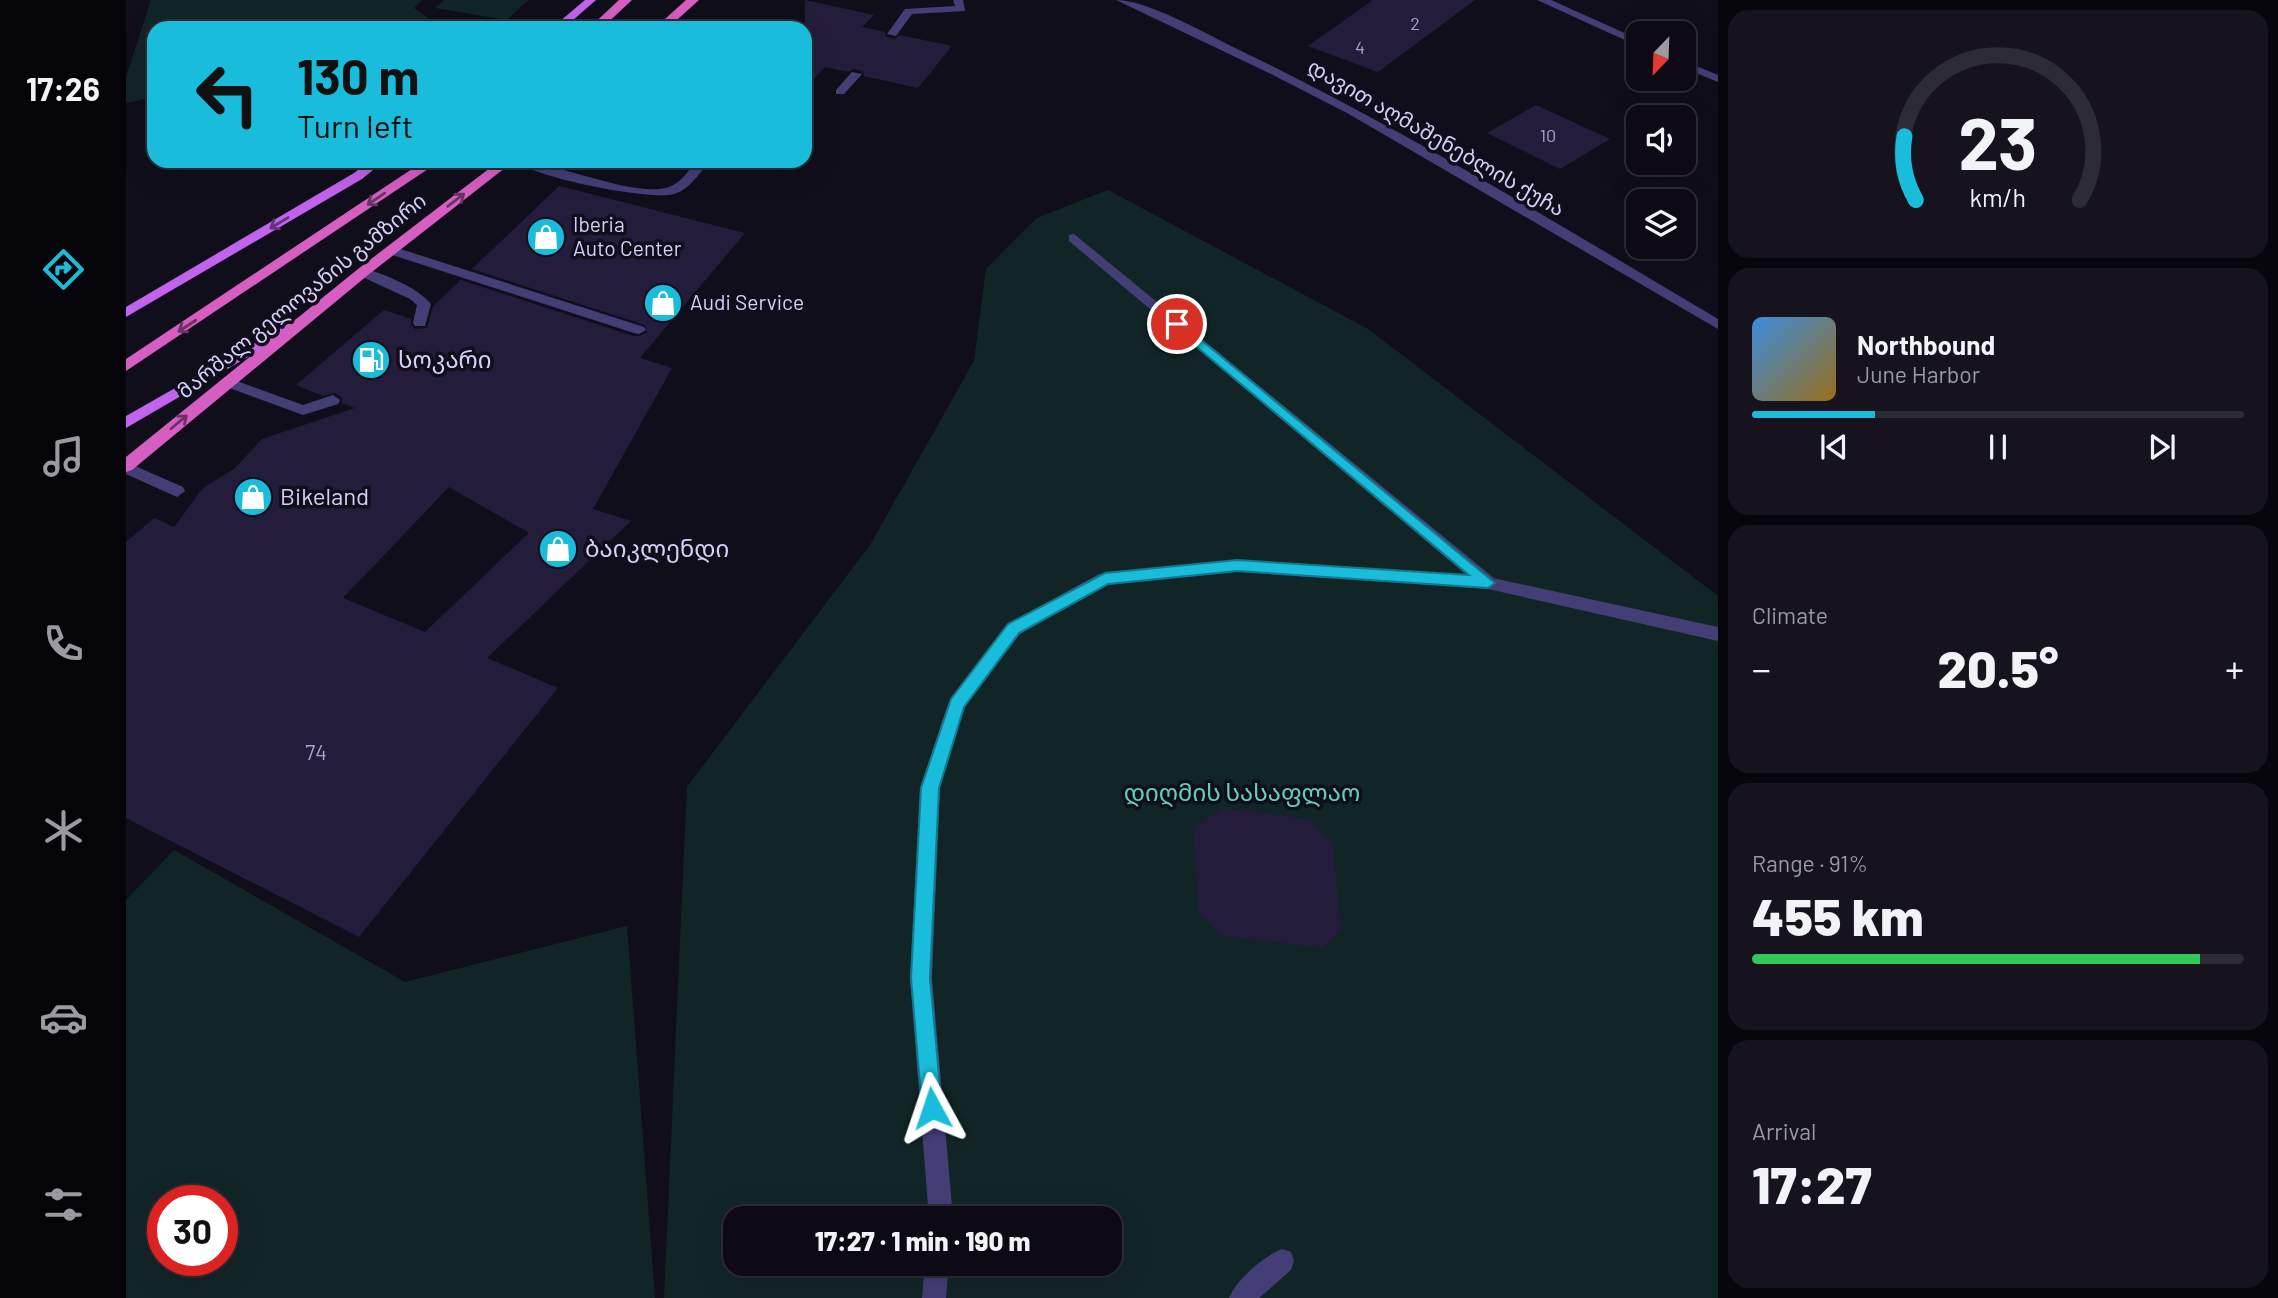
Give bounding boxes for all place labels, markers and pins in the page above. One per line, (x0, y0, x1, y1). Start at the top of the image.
place label: Iberia Auto Center (573, 211, 682, 260)
shop icon: Iberia Auto Center (525, 216, 567, 258)
shop icon: Audi Service (642, 282, 684, 324)
place label: Audi Service (690, 289, 804, 314)
pin (1147, 294, 1207, 354)
fuel station icon: სოკარი (350, 339, 392, 381)
place label: სოკარი (398, 344, 492, 374)
shop icon: Bikeland (232, 476, 274, 518)
place label: Bikeland (280, 481, 369, 510)
shop icon: ბაიკლენდი (537, 528, 579, 570)
place label: ბაიკლენდი (585, 533, 729, 563)

